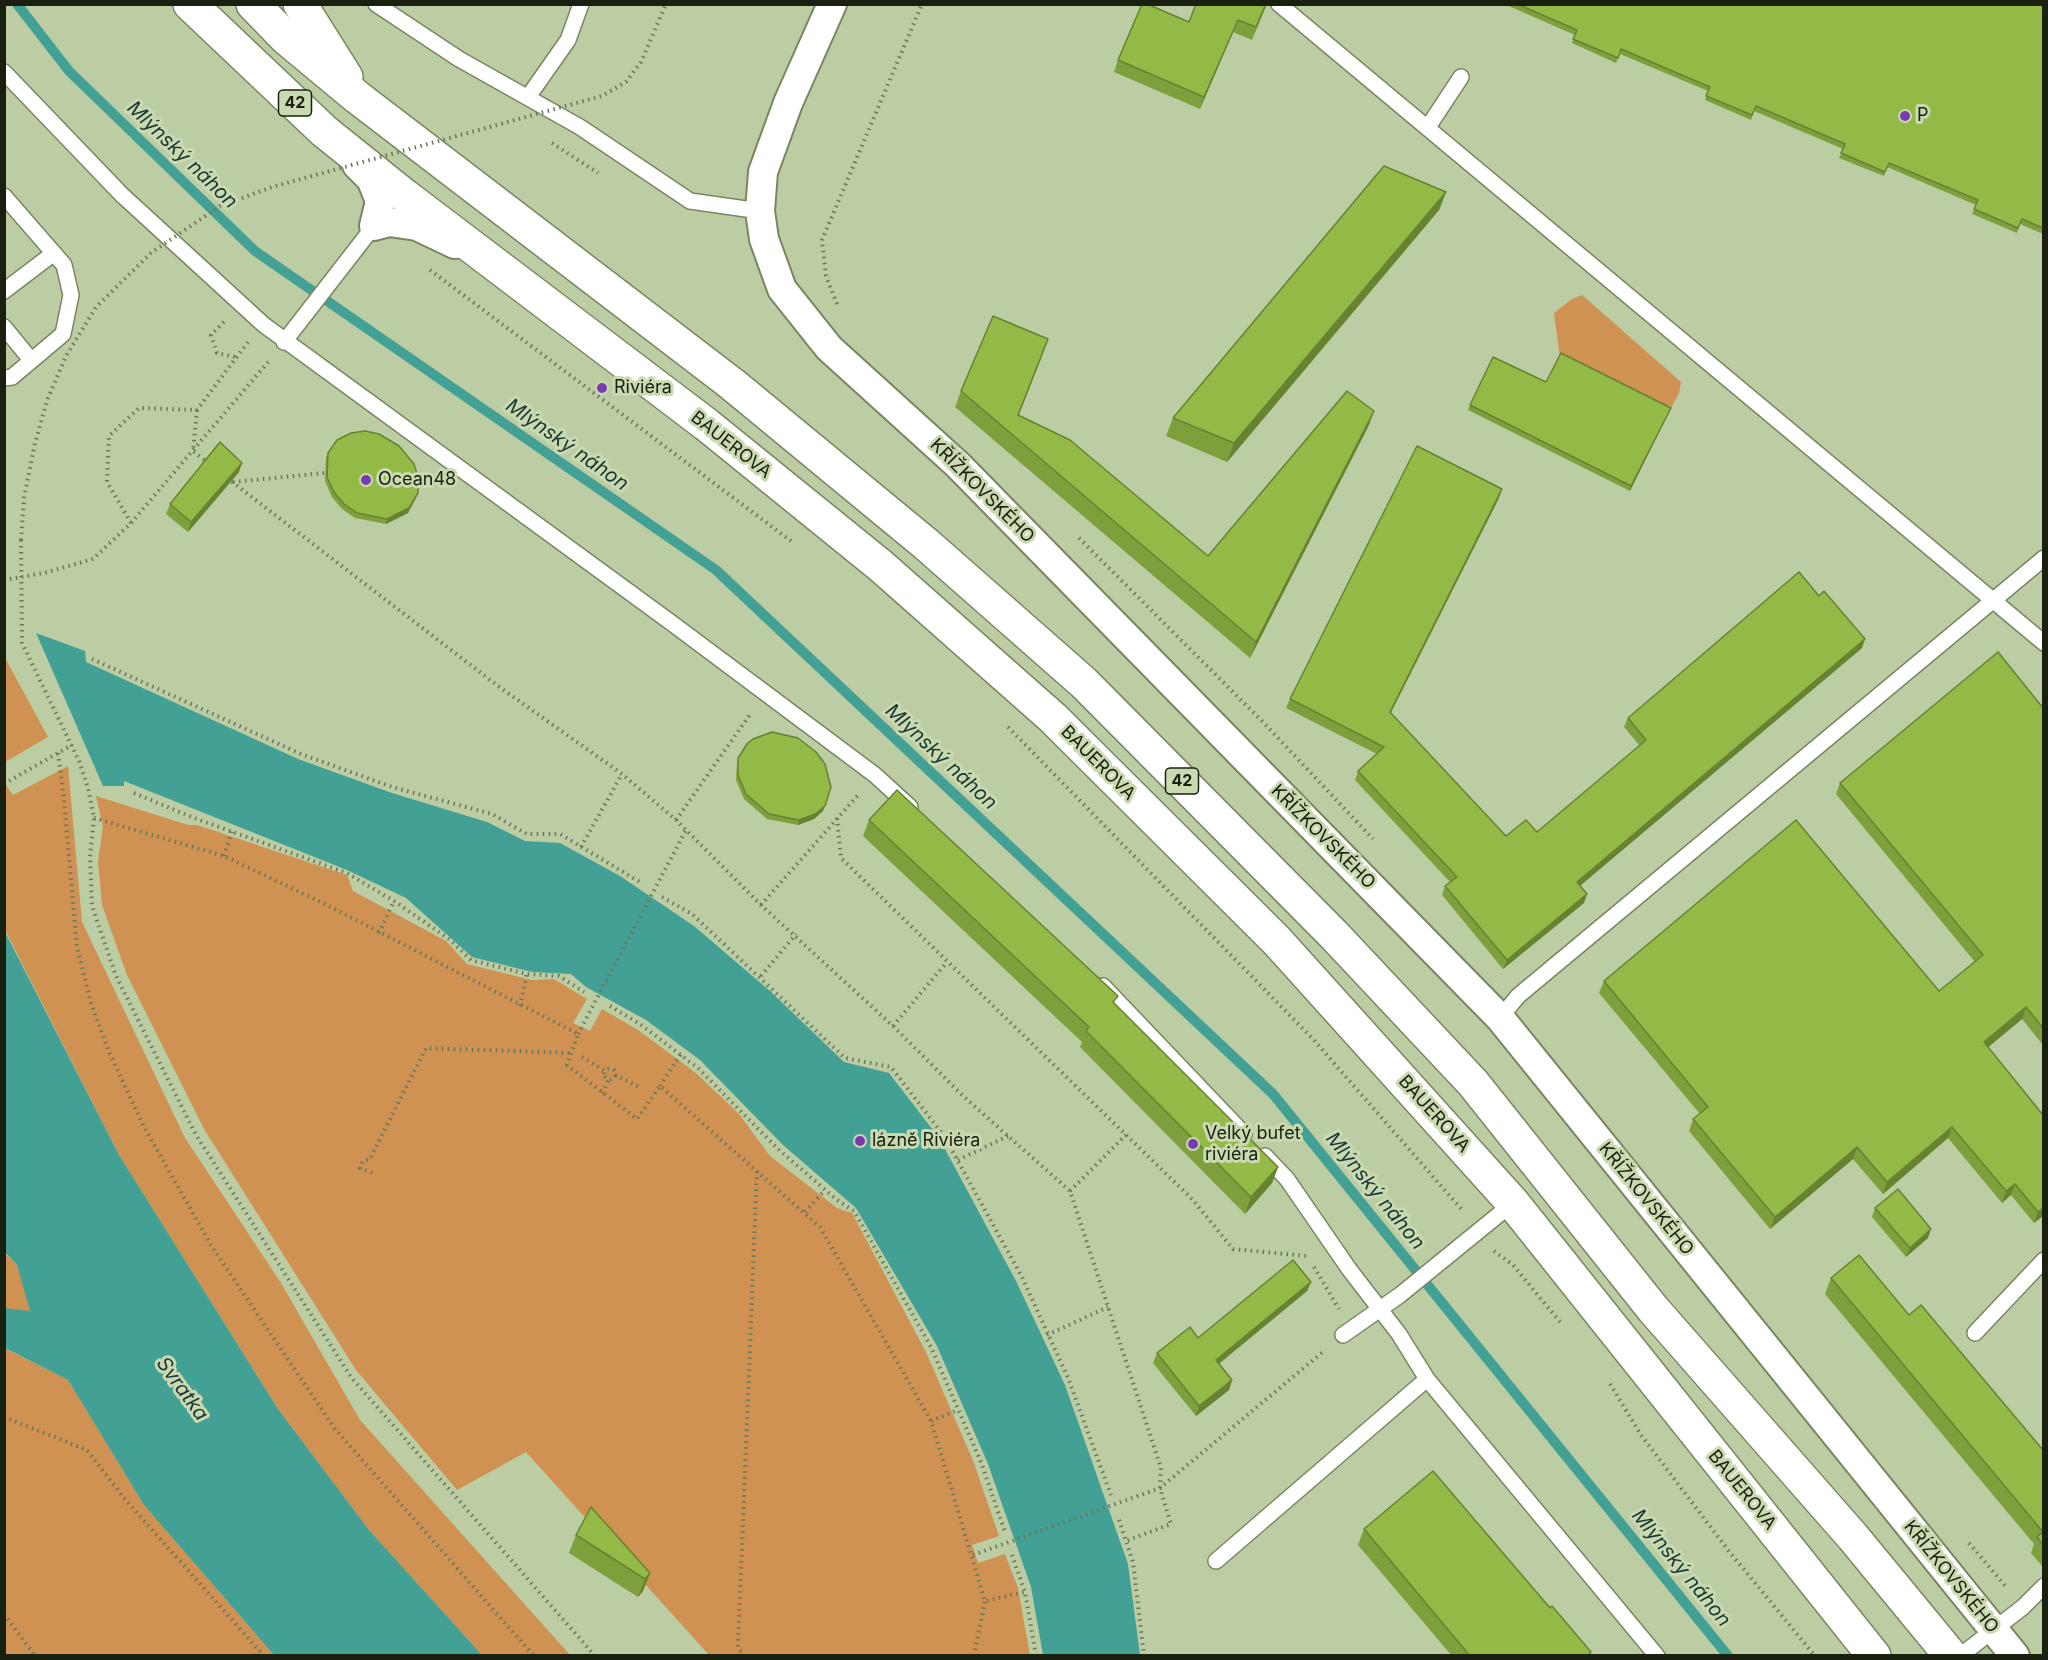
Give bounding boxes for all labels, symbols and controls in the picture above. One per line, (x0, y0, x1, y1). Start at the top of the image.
road number: 42 (278, 90, 312, 116)
water label: Mlýnský náhon (122, 96, 242, 214)
place label: P (1917, 105, 1928, 127)
marker: P (1898, 109, 1912, 123)
place label: Riviéra (614, 377, 672, 399)
marker: Riviéra (595, 381, 609, 395)
water label: Mlýnský náhon (501, 394, 633, 496)
street label: BAUEROVA (686, 407, 776, 483)
street label: KŘÍŽKOVSKÉHO (925, 434, 1039, 548)
place label: Ocean48 (378, 469, 456, 491)
marker: Ocean48 (359, 473, 373, 487)
water label: Mlýnský náhon (880, 699, 1002, 815)
street label: BAUEROVA (1056, 721, 1140, 805)
road number: 42 (1166, 768, 1198, 794)
street label: KŘÍŽKOVSKÉHO (1266, 780, 1380, 894)
street label: BAUEROVA (1394, 1071, 1474, 1157)
place label: Velký bufet riviéra (1205, 1123, 1301, 1166)
water label: Mlýnský náhon (1320, 1127, 1430, 1255)
place label: lázně Riviéra (872, 1130, 980, 1152)
marker: lázně Riviéra (853, 1134, 867, 1148)
marker: Velký bufet riviéra (1186, 1137, 1200, 1151)
street label: KŘÍŽKOVSKÉHO (1594, 1138, 1698, 1260)
water label: Svratka (151, 1352, 213, 1426)
street label: BAUEROVA (1703, 1446, 1781, 1534)
water label: Mlýnský náhon (1626, 1504, 1736, 1632)
street label: KŘÍŽKOVSKÉHO (1899, 1516, 2003, 1638)

